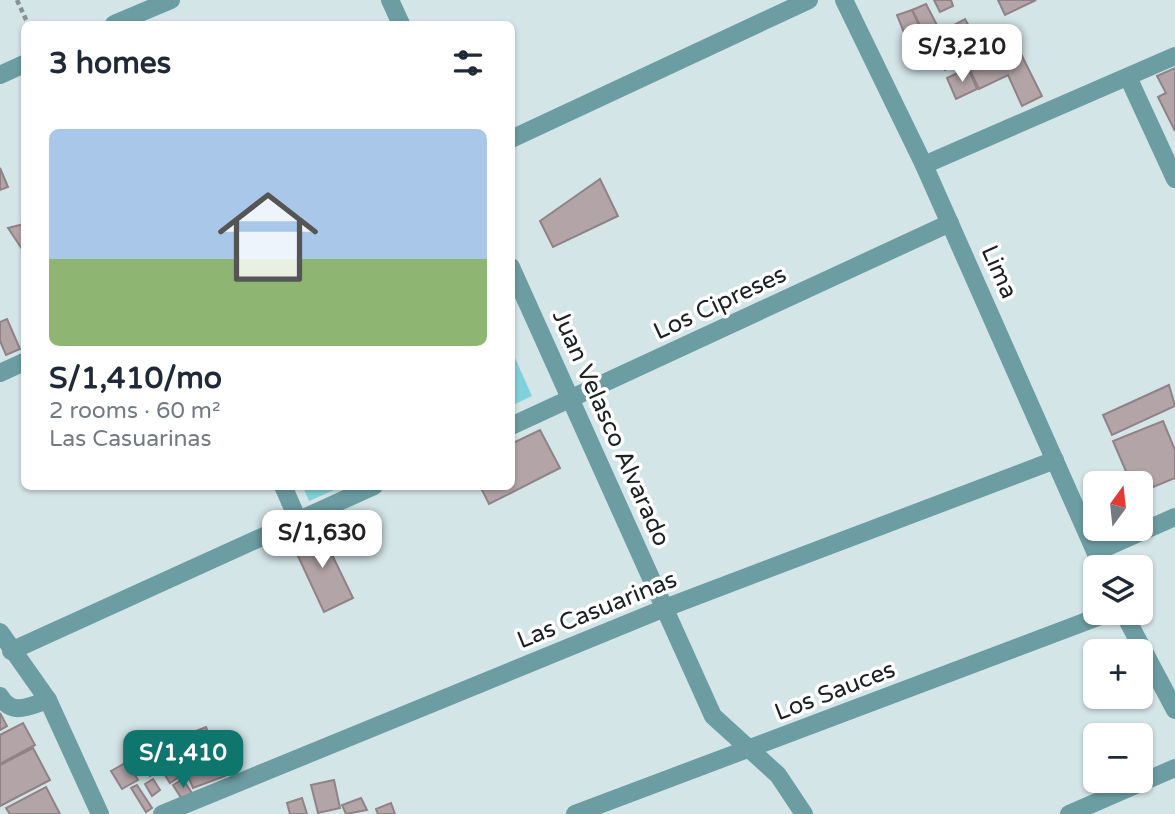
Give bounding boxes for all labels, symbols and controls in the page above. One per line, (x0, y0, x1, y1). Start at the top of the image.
pin: S/3,210 (897, 24, 1027, 84)
text: S/3,210 (918, 33, 1006, 61)
icon: filters (449, 44, 487, 82)
text: 3 homes (49, 45, 171, 82)
icon: home (205, 174, 331, 300)
street label: Lima (975, 241, 1023, 303)
street label: Los Cipreses (649, 260, 791, 346)
street label: Juan Velasco Alvarado (546, 305, 676, 551)
text: S/1,410/mo (49, 360, 222, 397)
text: 2 rooms · 60 m² (49, 397, 220, 425)
text: Las Casuarinas (49, 425, 212, 453)
north arrow (1083, 471, 1153, 541)
map controls (1083, 471, 1153, 793)
pin: S/1,630 (257, 510, 387, 570)
text: S/1,630 (278, 519, 366, 547)
button: layers (1083, 555, 1153, 625)
street label: Las Casuarinas (513, 565, 681, 655)
button: + (1083, 639, 1153, 709)
street label: Los Sauces (771, 655, 899, 727)
button: − (1083, 723, 1153, 793)
pin: S/1,410 (118, 730, 248, 790)
text: S/1,410 (139, 739, 227, 767)

